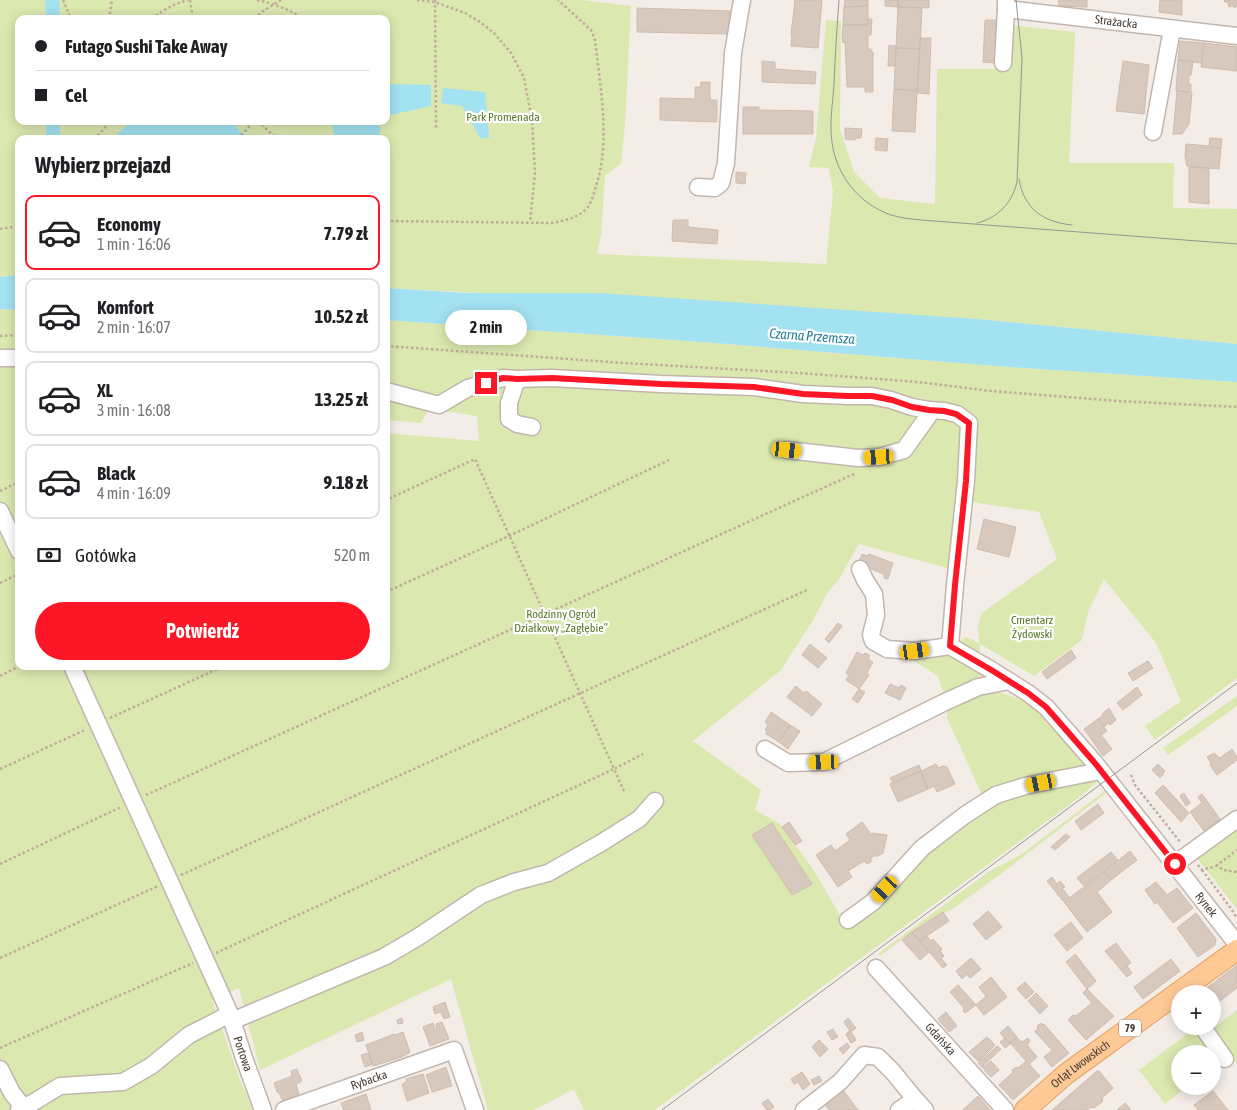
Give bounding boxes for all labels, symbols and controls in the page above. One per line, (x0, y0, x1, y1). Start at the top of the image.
street label: Strażacka (1094, 12, 1138, 31)
text: Futago Sushi Take Away (65, 35, 228, 57)
text: Cel (65, 84, 87, 106)
park label: Park Promenada (466, 110, 540, 124)
text: Wybierz przejazd (35, 152, 171, 178)
icon: car (37, 210, 82, 255)
text: Economy (97, 213, 161, 235)
text: 7.79 zł (323, 222, 368, 244)
text: 1 min · 16:06 (97, 235, 171, 253)
icon: car (37, 293, 82, 338)
text: Komfort (97, 296, 154, 318)
text: 10.52 zł (314, 305, 368, 327)
callout: 2 min (445, 310, 527, 346)
text: 2 min · 16:07 (97, 318, 171, 336)
text: 2 min (470, 318, 502, 336)
water label: Czarna Przemsza (769, 325, 856, 347)
route end (475, 372, 497, 394)
icon: car (37, 376, 82, 421)
text: XL (97, 379, 113, 401)
text: 13.25 zł (314, 388, 368, 410)
text: 3 min · 16:08 (97, 401, 171, 419)
car (771, 441, 802, 459)
car (863, 449, 894, 465)
icon: car (37, 459, 82, 504)
text: Black (97, 462, 135, 484)
text: 9.18 zł (323, 471, 368, 493)
text: 4 min · 16:09 (97, 484, 171, 502)
icon: cash (35, 541, 63, 569)
text: Gotówka (75, 544, 137, 566)
text: 520 m (334, 546, 370, 564)
button: Potwierdź (35, 602, 370, 660)
park label: Rodzinny Ogród Działkowy „Zagłębie” (514, 607, 608, 635)
park label: Cmentarz Żydowski (1011, 613, 1054, 641)
car (899, 641, 930, 661)
car (808, 754, 839, 770)
car (1024, 773, 1057, 793)
route start (1164, 853, 1186, 875)
car (869, 873, 900, 905)
street label: Rynek (1192, 890, 1221, 920)
map controls (1171, 985, 1221, 1095)
button: + (1171, 985, 1221, 1035)
street label: Gdańska (922, 1020, 959, 1058)
road number: 79 (1119, 1020, 1141, 1036)
street label: Portowa (230, 1034, 255, 1073)
street label: Orląt Lwowskich (1048, 1037, 1113, 1091)
button: − (1171, 1045, 1221, 1095)
street label: Rybacka (349, 1067, 389, 1093)

